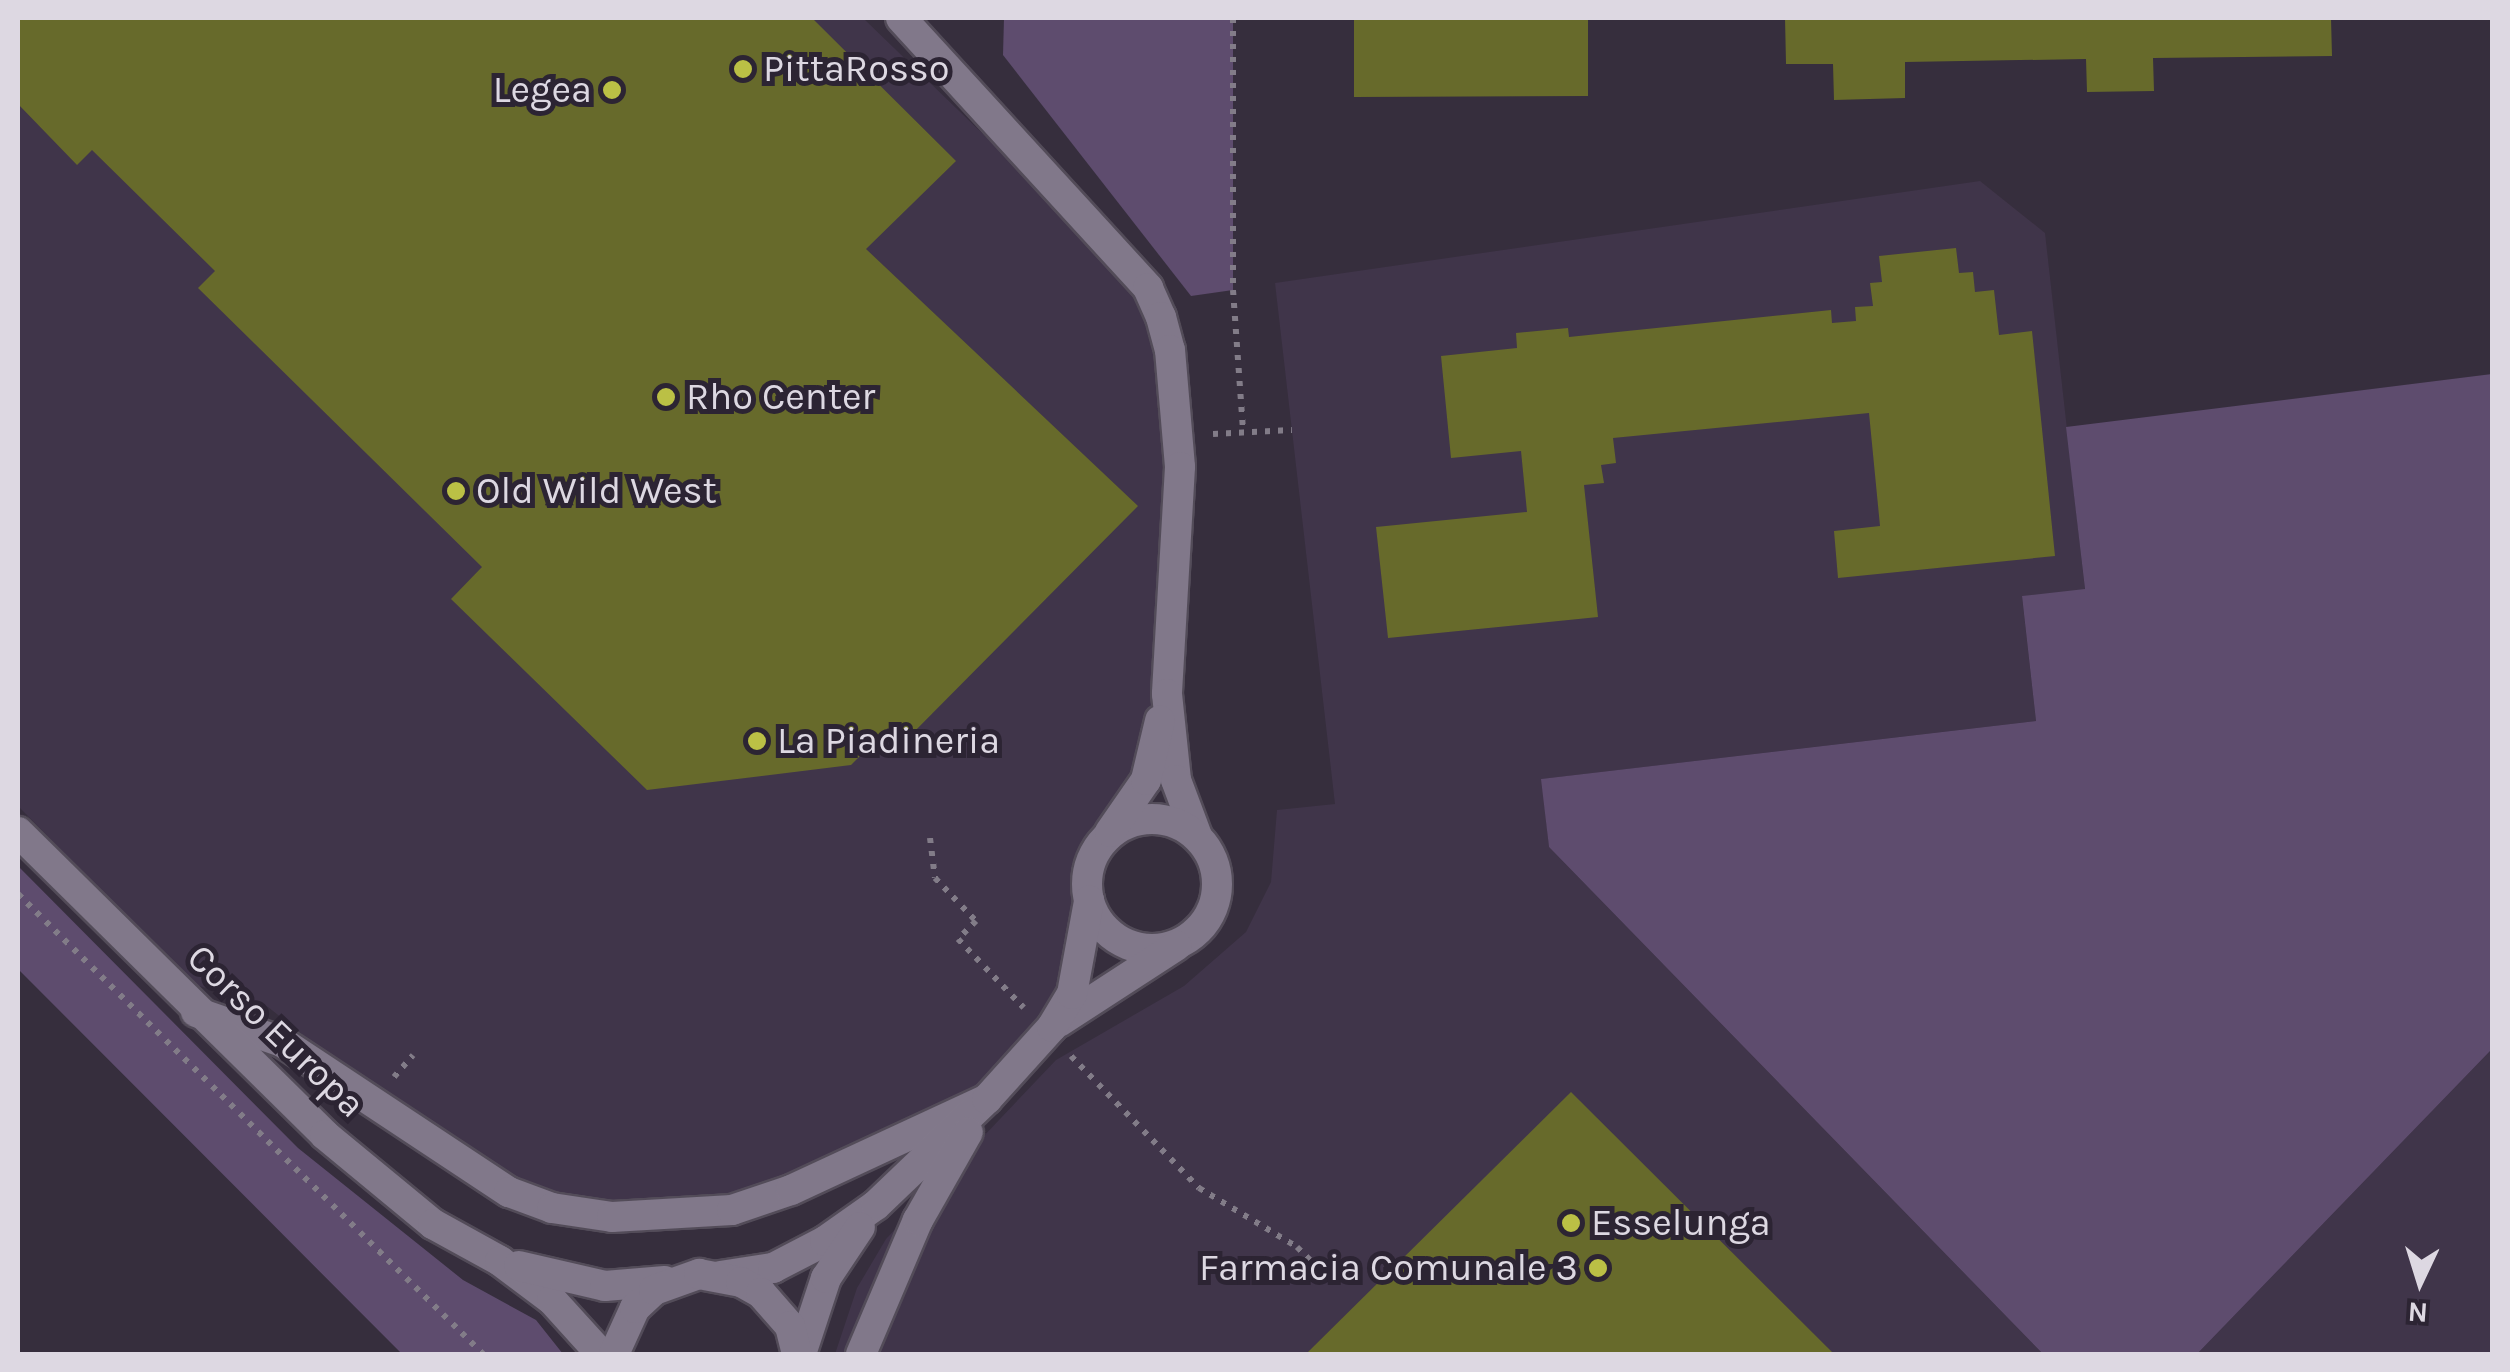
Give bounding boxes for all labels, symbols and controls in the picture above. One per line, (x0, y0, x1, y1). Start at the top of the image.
place label: PittaRosso (763, 46, 950, 92)
marker: PittaRosso (732, 58, 754, 80)
place label: Legea (493, 67, 592, 113)
marker: Legea (601, 79, 623, 101)
place label: Rho Center (686, 374, 875, 420)
marker: Rho Center (655, 386, 677, 408)
place label: Old Wild West (476, 468, 717, 514)
marker: Old Wild West (445, 480, 467, 502)
place label: La Piadineria (777, 718, 1000, 764)
marker: La Piadineria (746, 730, 768, 752)
street label: Corso Europa (178, 935, 374, 1127)
place label: Esselunga (1591, 1200, 1771, 1246)
marker: Esselunga (1560, 1212, 1582, 1234)
north arrow (2370, 1232, 2470, 1332)
place label: Farmacia Comunale 3 (1199, 1245, 1578, 1291)
marker: Farmacia Comunale 3 (1587, 1257, 1609, 1279)
text: N (2407, 1295, 2429, 1330)

